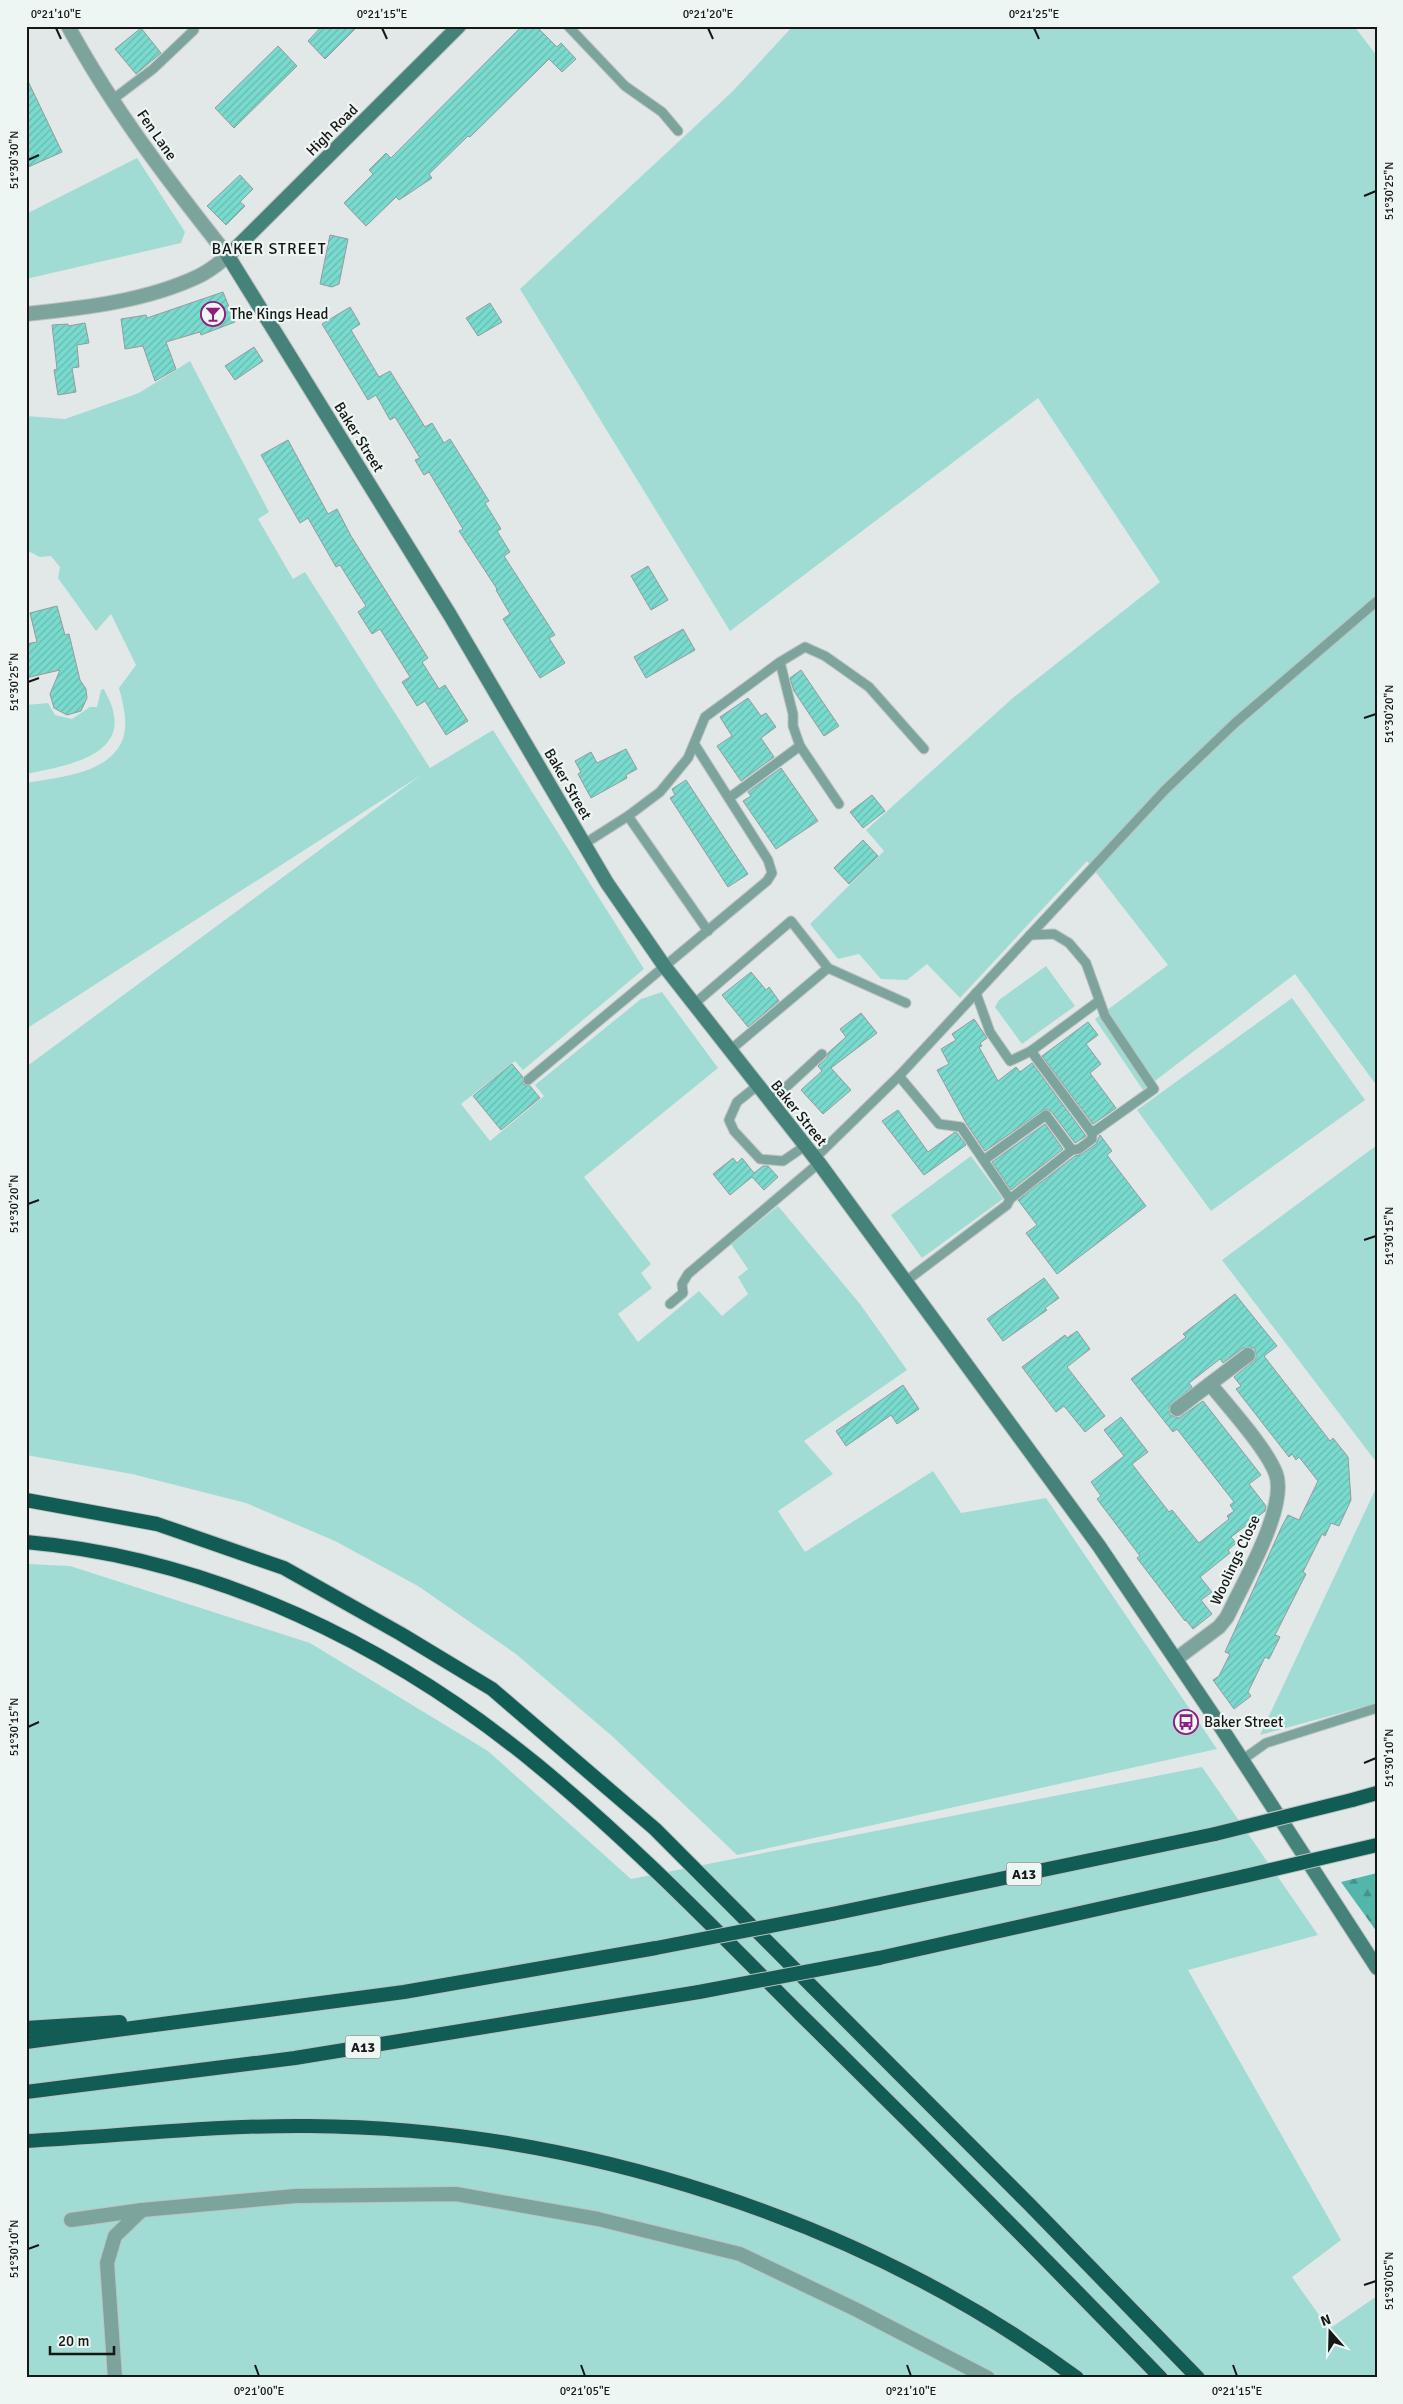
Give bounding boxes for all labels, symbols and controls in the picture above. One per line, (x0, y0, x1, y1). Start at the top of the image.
text: 0°21'10"E (31, 7, 82, 22)
text: 0°21'15"E (357, 7, 408, 22)
text: 0°21'20"E (683, 7, 734, 22)
text: 0°21'25"E (1009, 7, 1060, 22)
street label: High Road (302, 100, 362, 160)
street label: Fen Lane (133, 106, 181, 164)
text: 51°30'30"N (7, 131, 22, 189)
text: 51°30'25"N (1382, 162, 1397, 220)
district label: BAKER STREET (211, 239, 327, 259)
bar icon: The Kings Head (200, 301, 226, 327)
place label: The Kings Head (230, 305, 328, 323)
street label: Baker Street (330, 399, 388, 475)
text: 51°30'25"N (7, 653, 22, 711)
text: 51°30'20"N (1382, 685, 1397, 743)
street label: Baker Street (540, 745, 596, 823)
street label: Baker Street (767, 1077, 831, 1149)
text: 51°30'20"N (7, 1175, 22, 1233)
text: 51°30'15"N (1382, 1207, 1397, 1265)
street label: Woolings Close (1206, 1512, 1264, 1608)
text: 51°30'15"N (7, 1698, 22, 1756)
bus stop icon: Baker Street (1173, 1709, 1199, 1735)
place label: Baker Street (1204, 1713, 1283, 1731)
text: 51°30'10"N (1382, 1729, 1397, 1787)
road number: A13 (1006, 1862, 1042, 1886)
road number: A13 (346, 2035, 380, 2058)
text: 51°30'10"N (7, 2220, 22, 2278)
text: 51°30'05"N (1382, 2252, 1397, 2310)
north arrow (1306, 2306, 1356, 2356)
text: N (1318, 2311, 1333, 2330)
scale bar (50, 2324, 114, 2356)
text: 20 m (58, 2332, 89, 2350)
text: 0°21'00"E (234, 2384, 285, 2399)
text: 0°21'05"E (560, 2384, 611, 2399)
text: 0°21'10"E (886, 2384, 937, 2399)
text: 0°21'15"E (1212, 2384, 1263, 2399)

